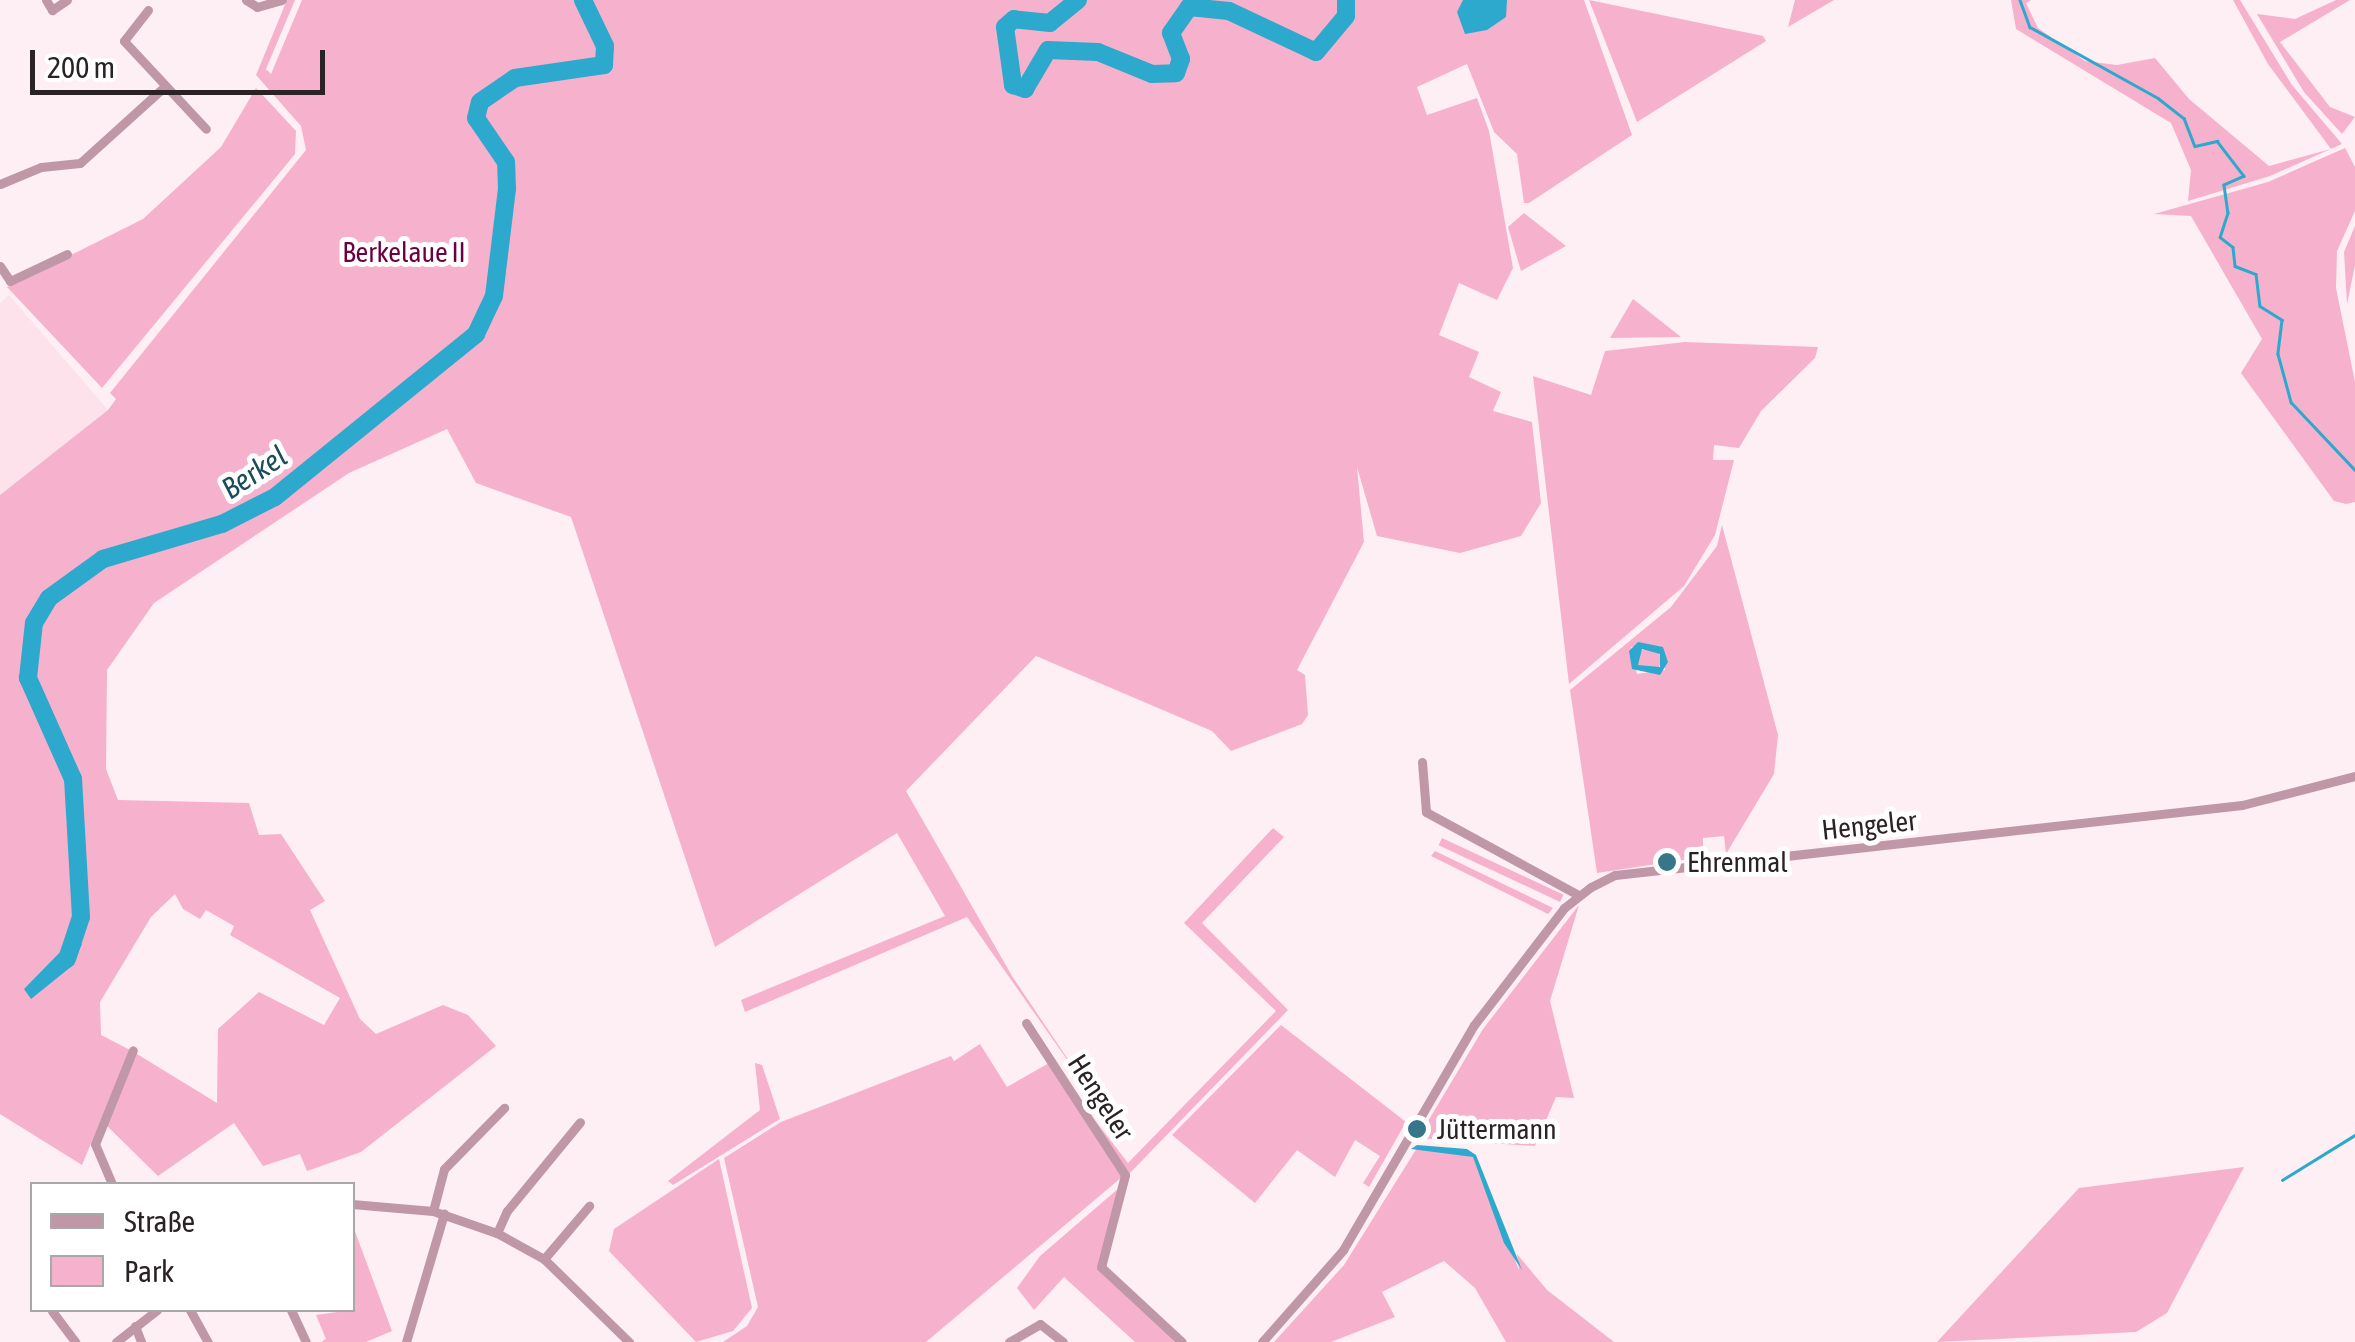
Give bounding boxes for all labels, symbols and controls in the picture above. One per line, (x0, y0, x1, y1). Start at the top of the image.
scale bar (35, 30, 330, 92)
text: 200 m (47, 50, 115, 84)
park label: Berkelaue II (342, 235, 466, 269)
water label: Berkel (214, 438, 294, 506)
street label: Hengeler (1820, 803, 1918, 847)
place label: Ehrenmal (1687, 845, 1788, 879)
marker: Ehrenmal (1656, 851, 1678, 873)
street label: Hengeler (1061, 1048, 1141, 1146)
place label: Jüttermann (1437, 1112, 1557, 1146)
marker: Jüttermann (1406, 1118, 1428, 1140)
legend (30, 1182, 355, 1312)
text: Straße (124, 1204, 195, 1238)
text: Park (124, 1254, 174, 1288)

